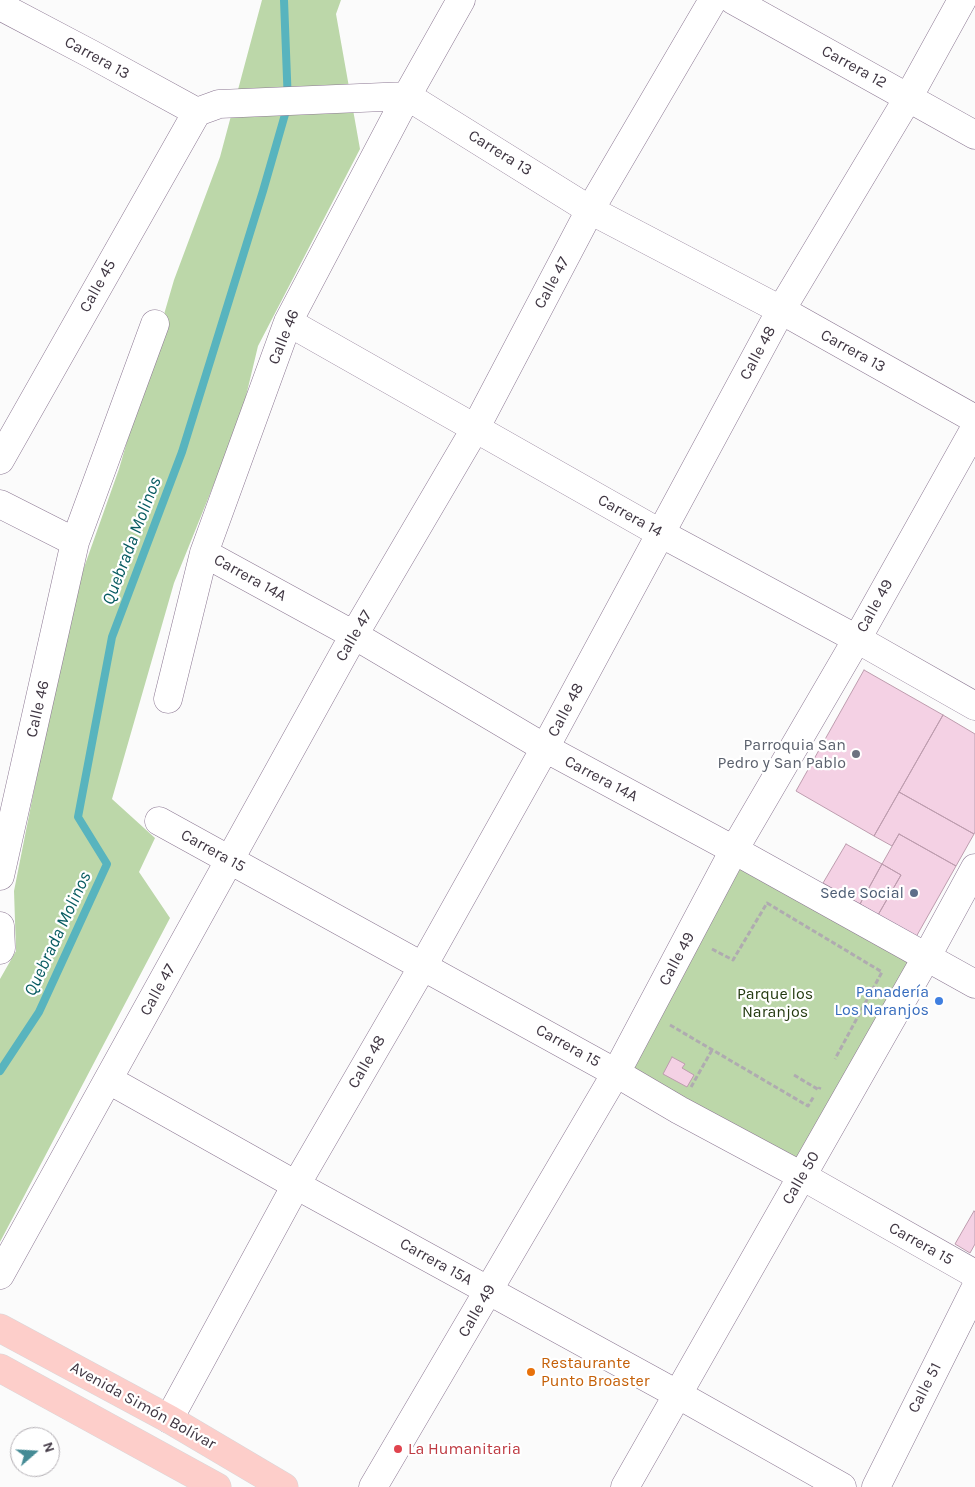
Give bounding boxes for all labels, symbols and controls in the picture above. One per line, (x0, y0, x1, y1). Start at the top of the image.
street label: Carrera 13 (61, 32, 133, 84)
street label: Carrera 12 (818, 41, 890, 93)
street label: Carrera 13 (465, 126, 535, 180)
street label: Calle 47 (530, 254, 574, 312)
street label: Calle 45 (76, 256, 120, 316)
street label: Calle 46 (264, 307, 304, 367)
street label: Calle 48 (736, 323, 780, 383)
street label: Carrera 13 (817, 325, 889, 377)
water label: Quebrada Molinos (98, 474, 166, 608)
street label: Carrera 14 (594, 490, 666, 542)
street label: Carrera 14A (210, 550, 290, 606)
street label: Calle 49 (853, 576, 897, 636)
street label: Calle 47 (332, 607, 376, 665)
street label: Calle 46 (22, 679, 54, 739)
street label: Calle 48 (544, 680, 588, 740)
place label: Parroquia San Pedro y San Pablo (718, 735, 846, 773)
marker: Parroquia San Pedro y San Pablo (850, 748, 862, 760)
street label: Carrera 14A (561, 752, 641, 806)
street label: Carrera 15 (177, 825, 249, 877)
water label: Quebrada Molinos (20, 868, 96, 1000)
place label: Sede Social (820, 883, 904, 903)
marker: Sede Social (908, 887, 920, 899)
street label: Calle 49 (655, 929, 699, 989)
street label: Calle 47 (136, 961, 180, 1019)
place label: Panadería Los Naranjos (834, 982, 929, 1020)
park label: Parque los Naranjos (737, 984, 813, 1022)
marker: Panadería Los Naranjos (933, 995, 945, 1007)
street label: Carrera 15 (532, 1020, 604, 1072)
street label: Calle 48 (344, 1032, 390, 1092)
street label: Calle 50 (778, 1148, 824, 1208)
street label: Carrera 15 (885, 1218, 957, 1270)
street label: Carrera 15A (396, 1234, 476, 1290)
street label: Calle 49 (454, 1281, 500, 1341)
place label: Restaurante Punto Broaster (541, 1353, 649, 1391)
street label: Avenida Simón Bolívar (67, 1358, 219, 1454)
street label: Calle 51 (904, 1360, 946, 1416)
marker: Restaurante Punto Broaster (525, 1366, 537, 1378)
north arrow (10, 1427, 60, 1477)
place label: La Humanitaria (408, 1439, 521, 1459)
text: N (39, 1440, 58, 1455)
marker: La Humanitaria (392, 1443, 404, 1455)

